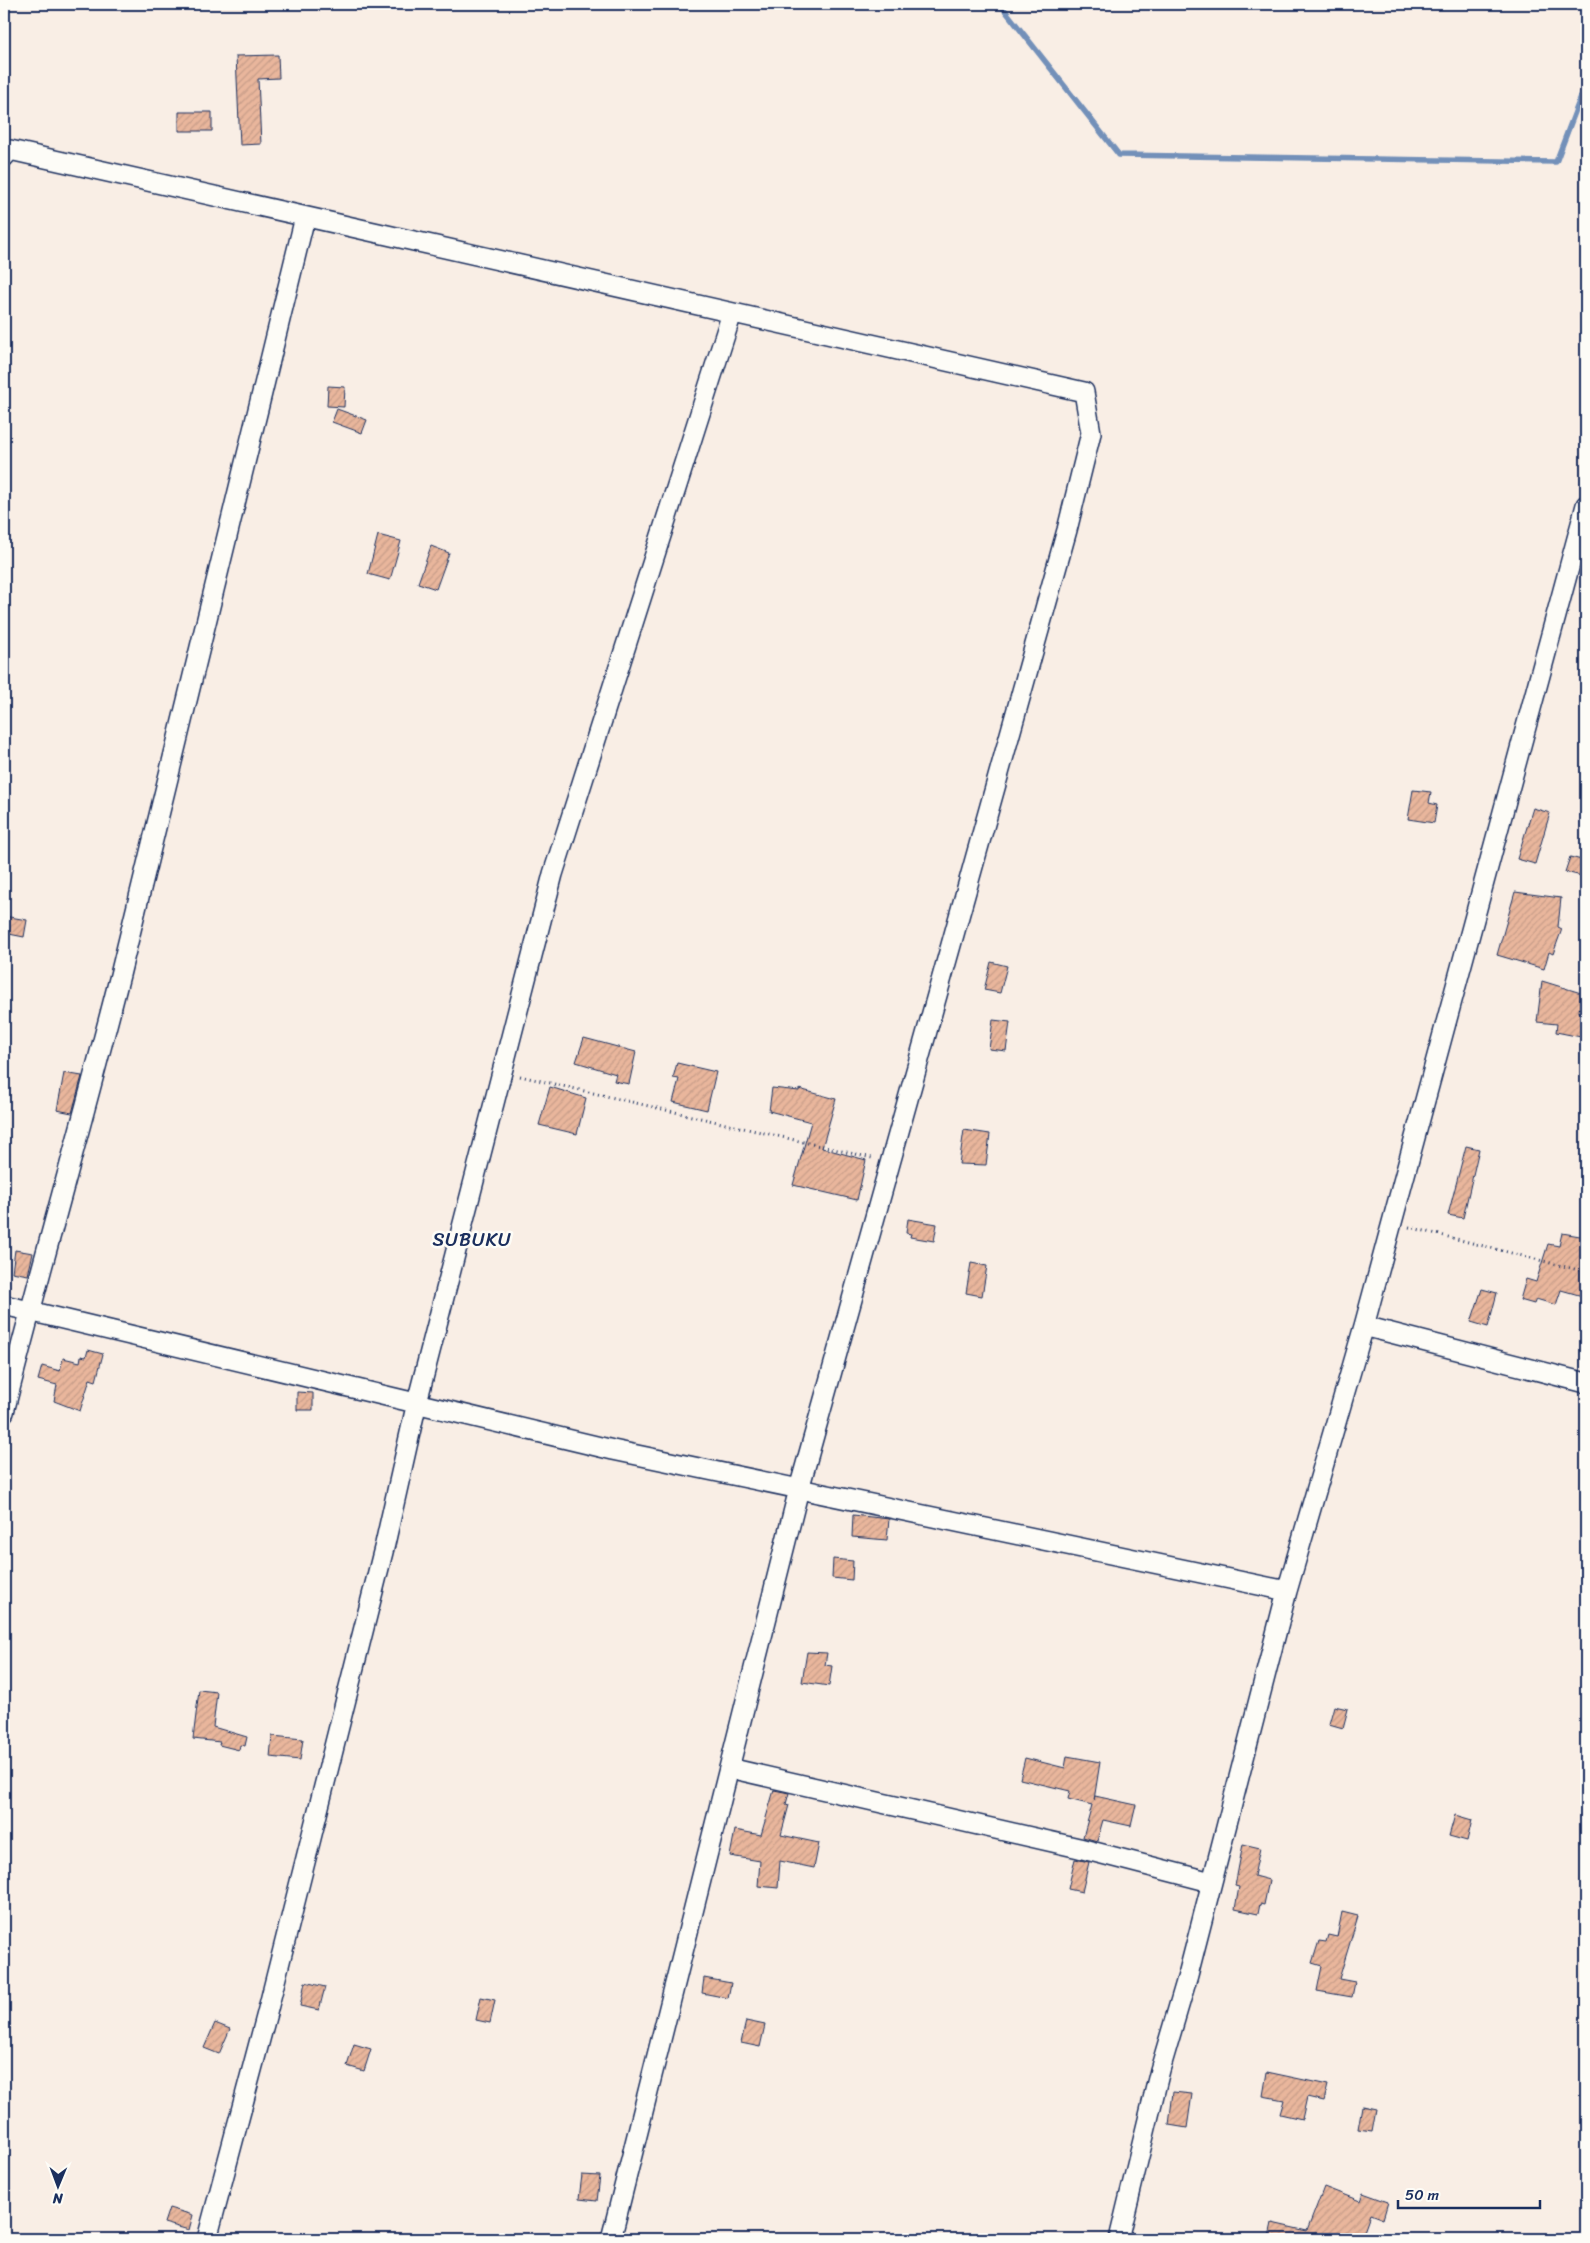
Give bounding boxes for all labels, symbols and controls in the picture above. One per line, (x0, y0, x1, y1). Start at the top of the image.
district label: SUBUKU (432, 1223, 512, 1256)
north arrow (32, 2160, 82, 2210)
scale bar (1398, 2178, 1540, 2210)
text: 50 m (1405, 2182, 1440, 2208)
text: N (52, 2186, 64, 2211)

